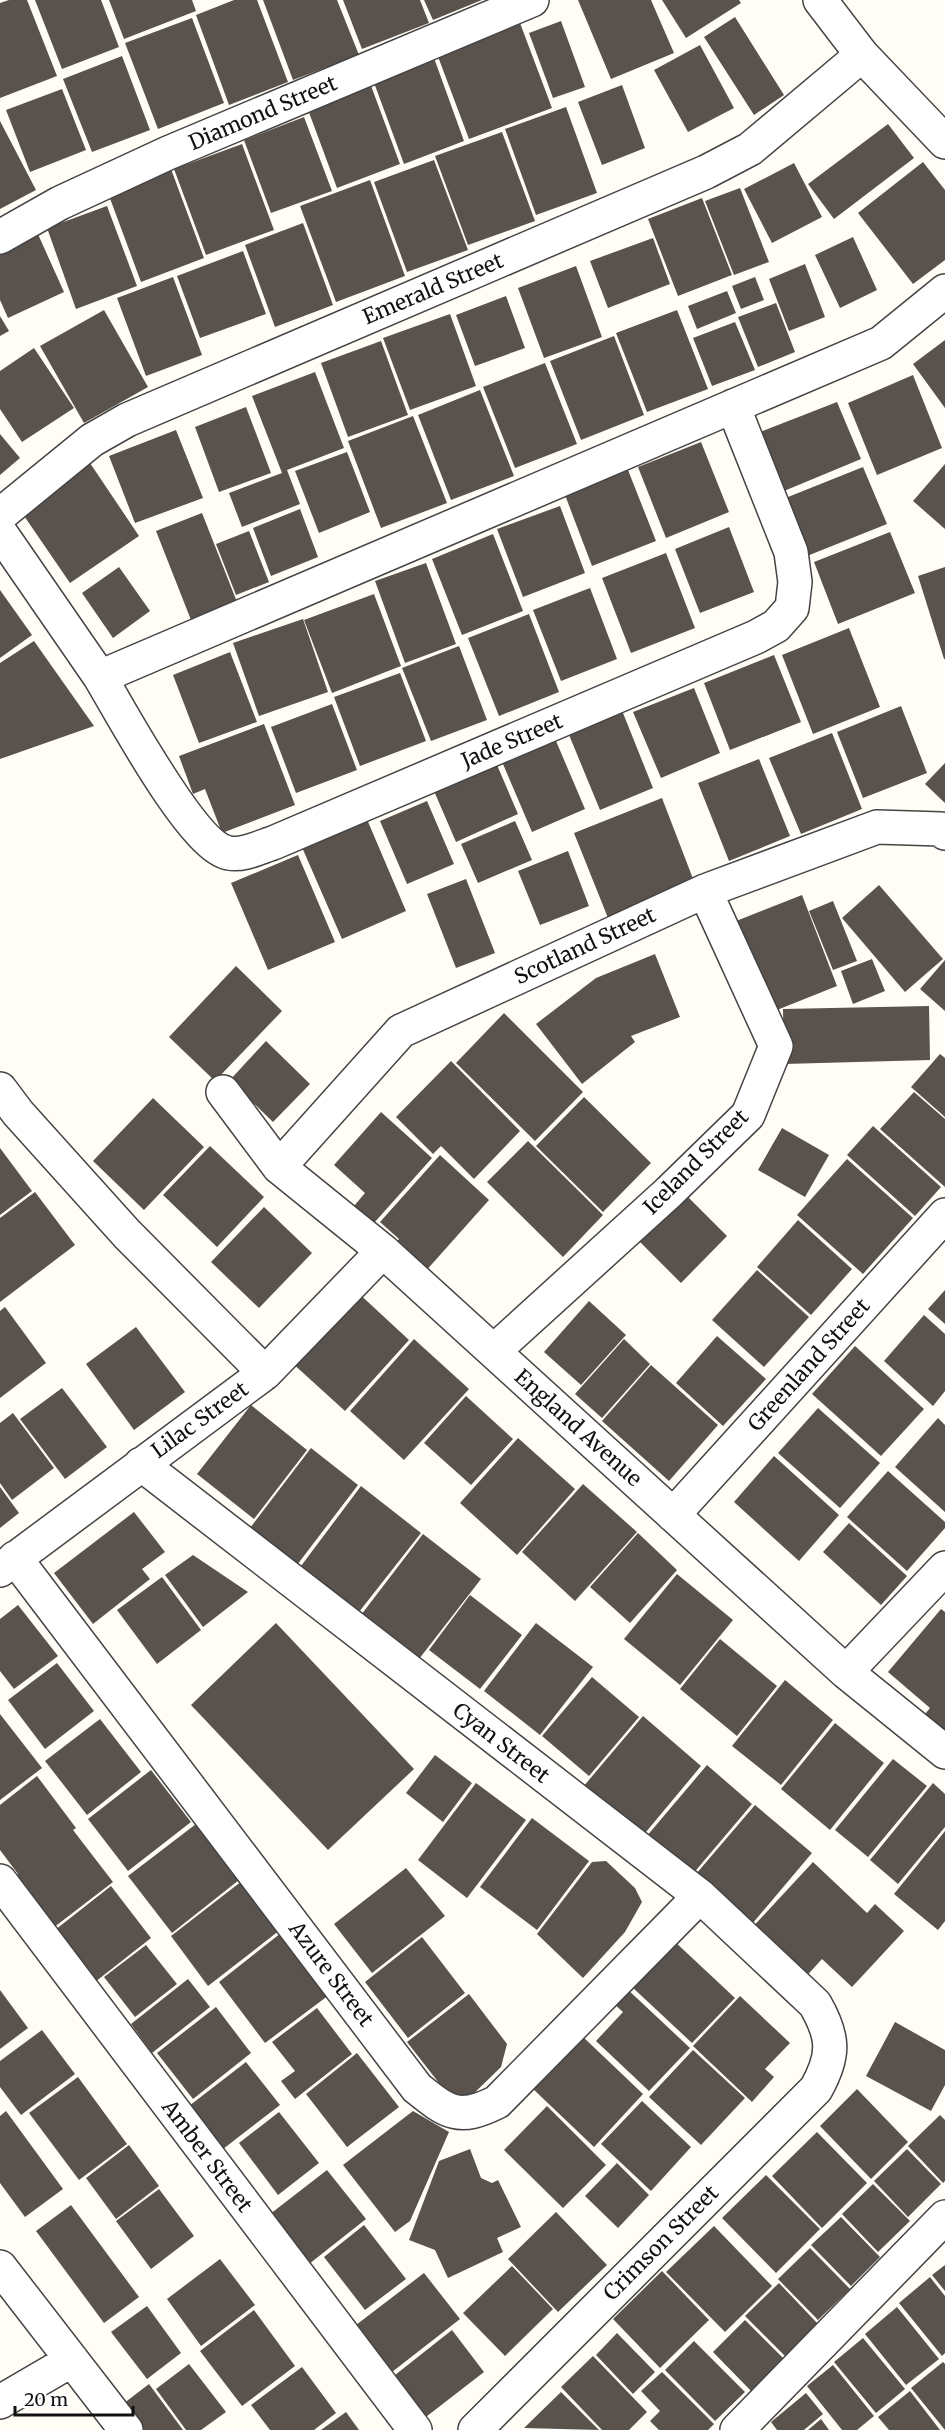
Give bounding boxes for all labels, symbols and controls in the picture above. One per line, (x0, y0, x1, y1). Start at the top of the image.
street label: Diamond Street (185, 69, 341, 156)
street label: Emerald Street (359, 247, 507, 330)
street label: Jade Street (456, 707, 567, 774)
street label: Scotland Street (510, 901, 660, 990)
street label: Iceland Street (637, 1103, 754, 1220)
street label: Greenland Street (742, 1293, 875, 1437)
street label: England Avenue (509, 1363, 648, 1492)
street label: Lilac Street (146, 1375, 253, 1464)
street label: Cyan Street (447, 1696, 555, 1789)
street label: Azure Street (283, 1915, 380, 2032)
street label: Amber Street (156, 2093, 259, 2217)
street label: Crimson Street (597, 2179, 724, 2306)
scale bar (15, 2379, 134, 2417)
text: 20 m (24, 2388, 68, 2411)

